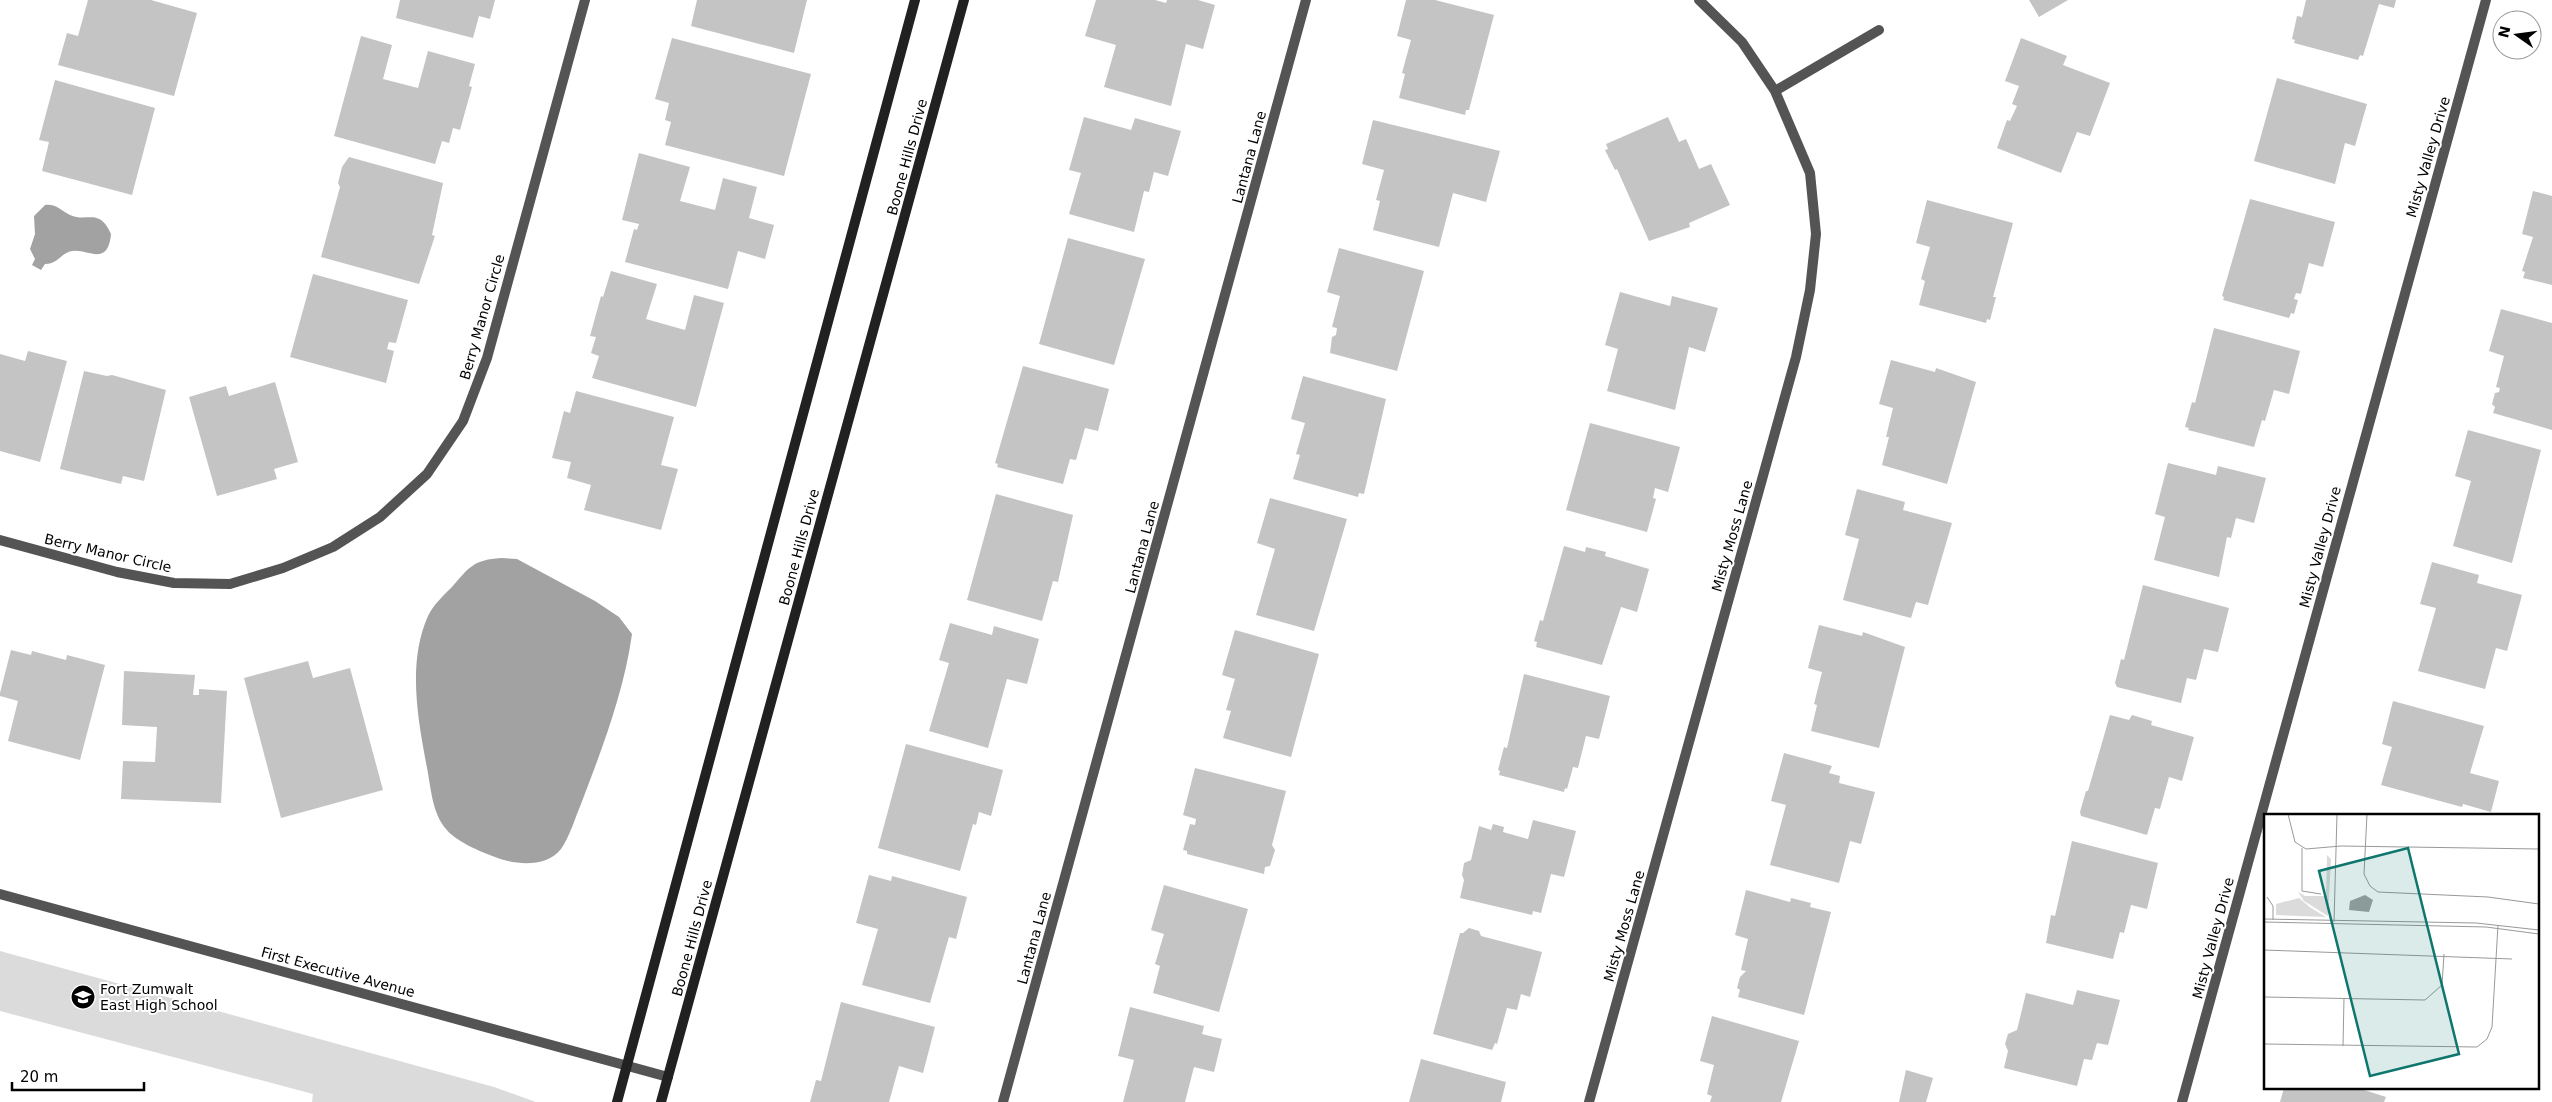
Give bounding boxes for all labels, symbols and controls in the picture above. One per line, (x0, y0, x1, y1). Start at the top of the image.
north arrow (2492, 10, 2542, 60)
text: N (2495, 24, 2514, 39)
street label: Misty Valley Drive (2403, 95, 2453, 219)
street label: Boone Hills Drive (884, 97, 930, 217)
street label: Lantana Lane (1229, 109, 1269, 205)
street label: Berry Manor Circle (456, 252, 508, 382)
street label: Misty Moss Lane (1708, 478, 1756, 594)
street label: Misty Valley Drive (2296, 485, 2344, 609)
street label: Boone Hills Drive (776, 487, 822, 607)
street label: Lantana Lane (1122, 499, 1162, 595)
street label: Berry Manor Circle (43, 531, 173, 575)
inset map (2264, 814, 2540, 1090)
street label: Misty Moss Lane (1600, 868, 1648, 984)
street label: Misty Valley Drive (2189, 876, 2237, 1000)
street label: Boone Hills Drive (669, 878, 715, 998)
street label: Lantana Lane (1014, 890, 1054, 986)
street label: First Executive Avenue (259, 944, 417, 1000)
place label: Fort Zumwalt East High School (100, 981, 218, 1013)
school or university icon: Fort Zumwalt East High School (70, 984, 96, 1010)
scale bar (12, 1060, 145, 1092)
text: 20 m (20, 1068, 58, 1086)

